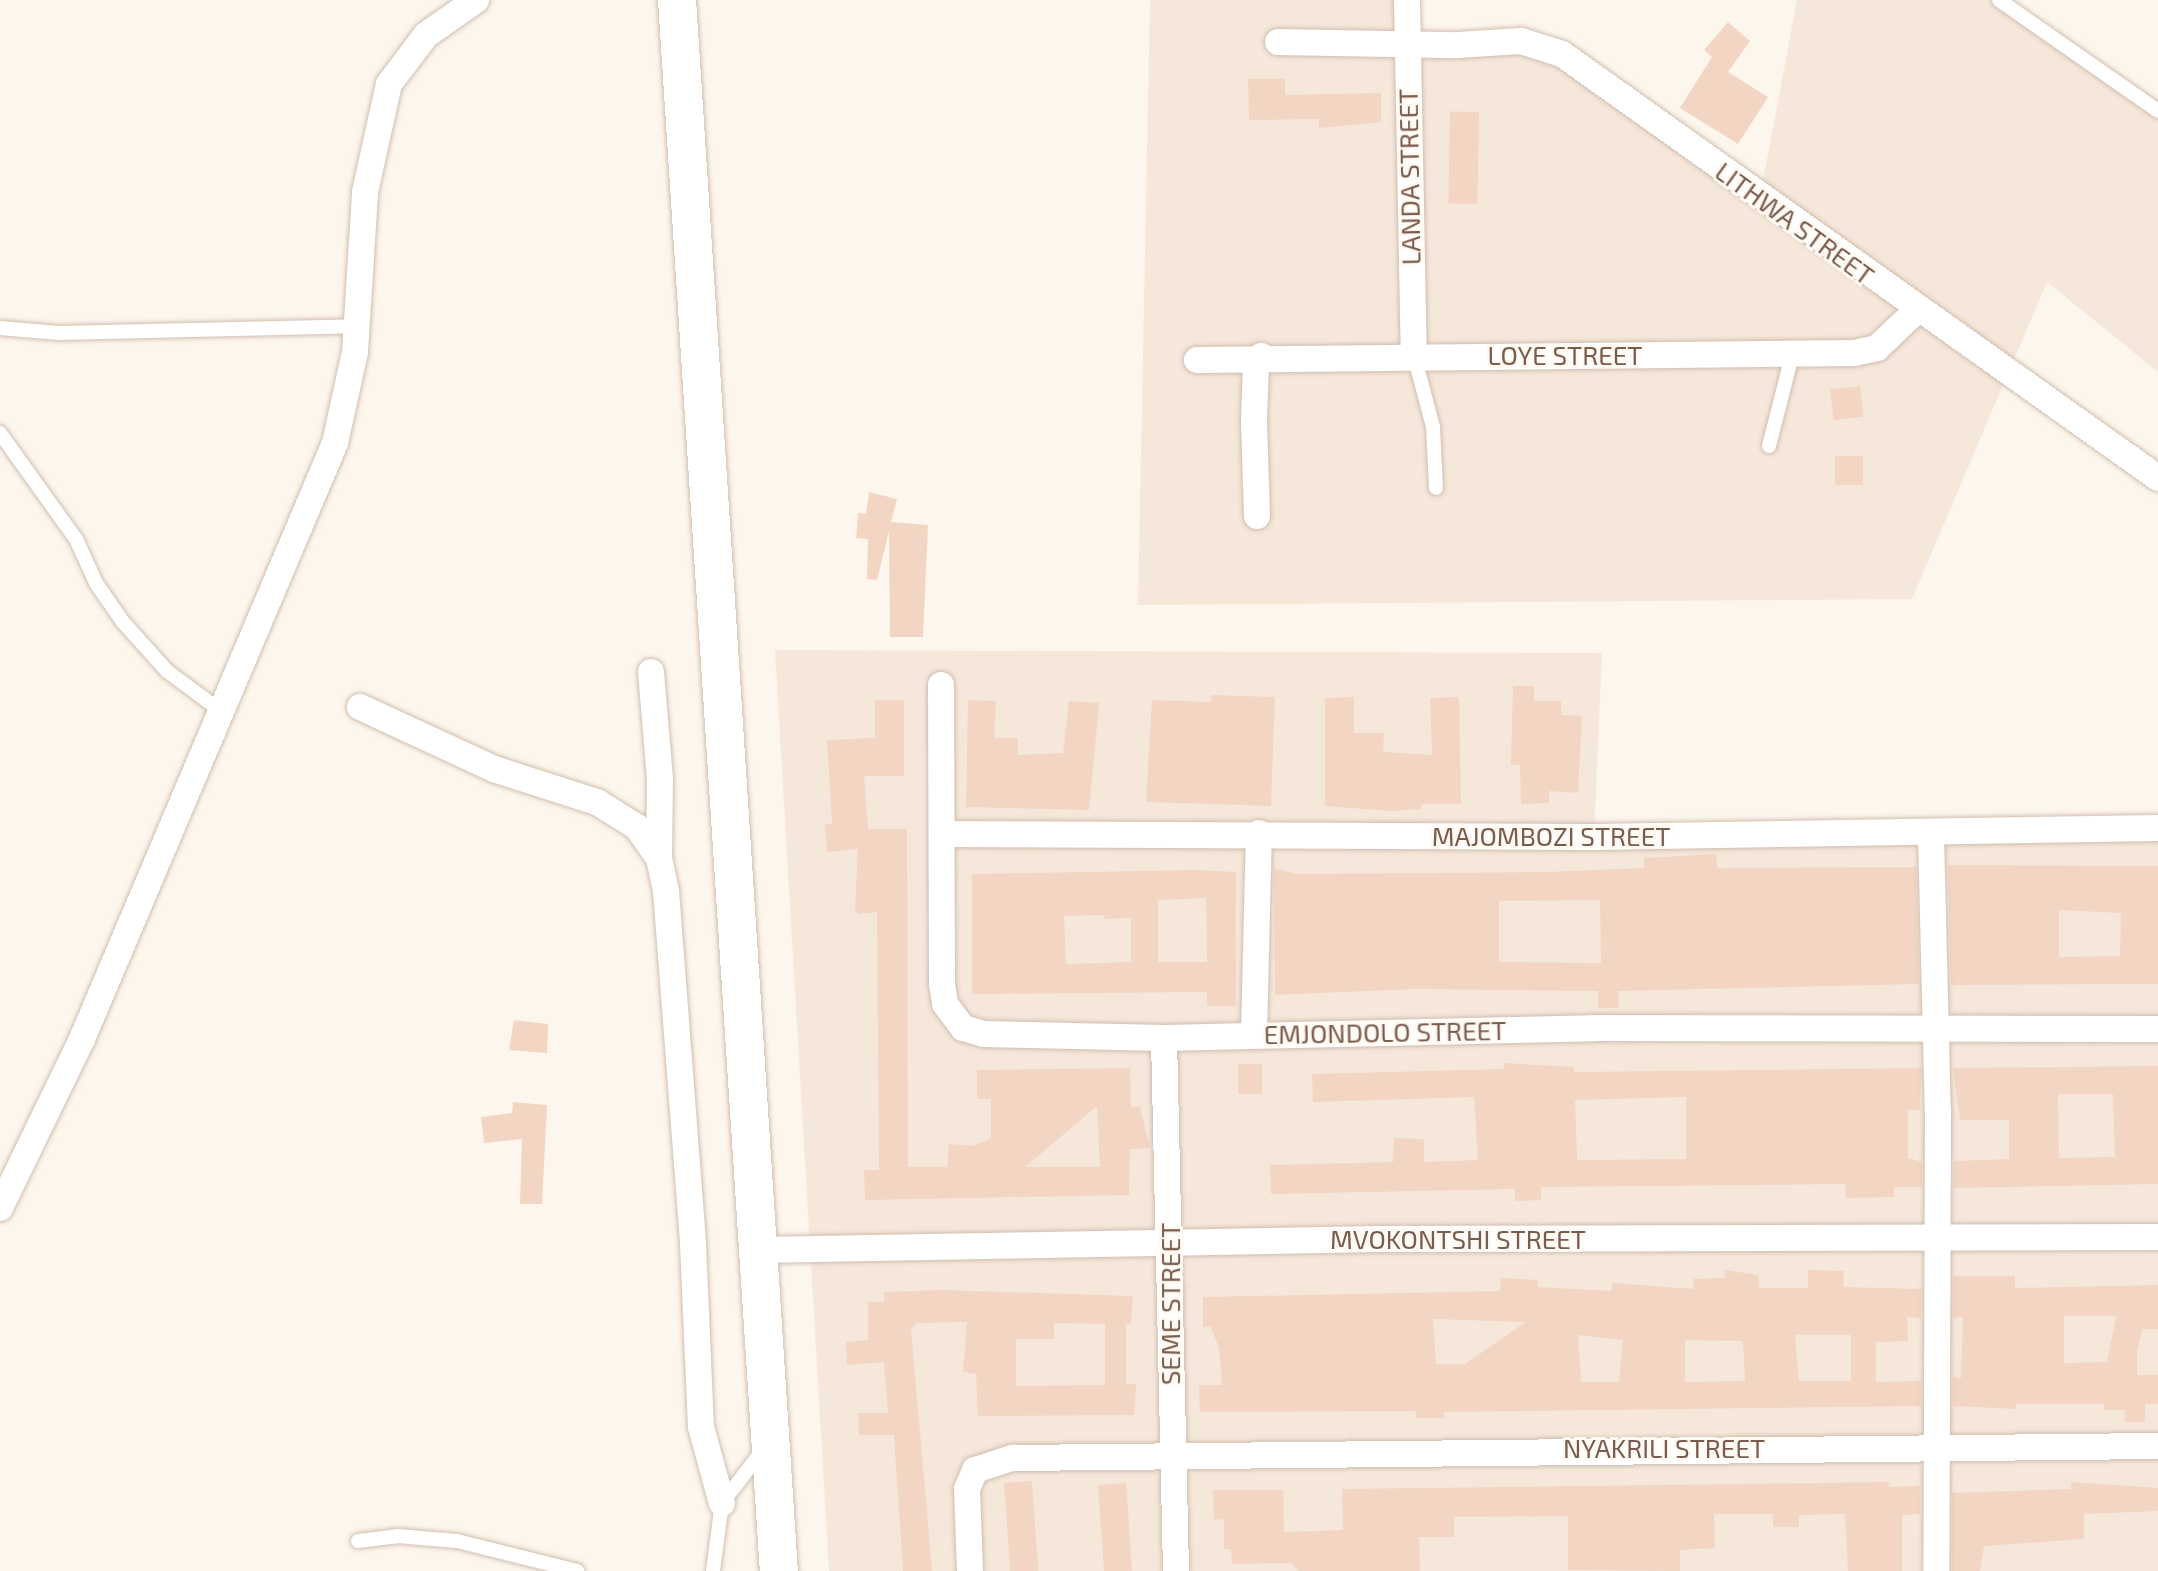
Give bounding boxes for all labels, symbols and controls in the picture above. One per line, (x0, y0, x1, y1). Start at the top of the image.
street label: LANDA STREET (1392, 88, 1426, 266)
street label: LITHWA STREET (1710, 155, 1880, 291)
street label: LOYE STREET (1488, 339, 1642, 371)
street label: MAJOMBOZI STREET (1432, 820, 1670, 852)
street label: EMJONDOLO STREET (1263, 1014, 1507, 1050)
street label: SEME STREET (1154, 1223, 1186, 1385)
street label: MVOKONTSHI STREET (1330, 1223, 1586, 1255)
street label: NYAKRILI STREET (1563, 1432, 1765, 1464)

